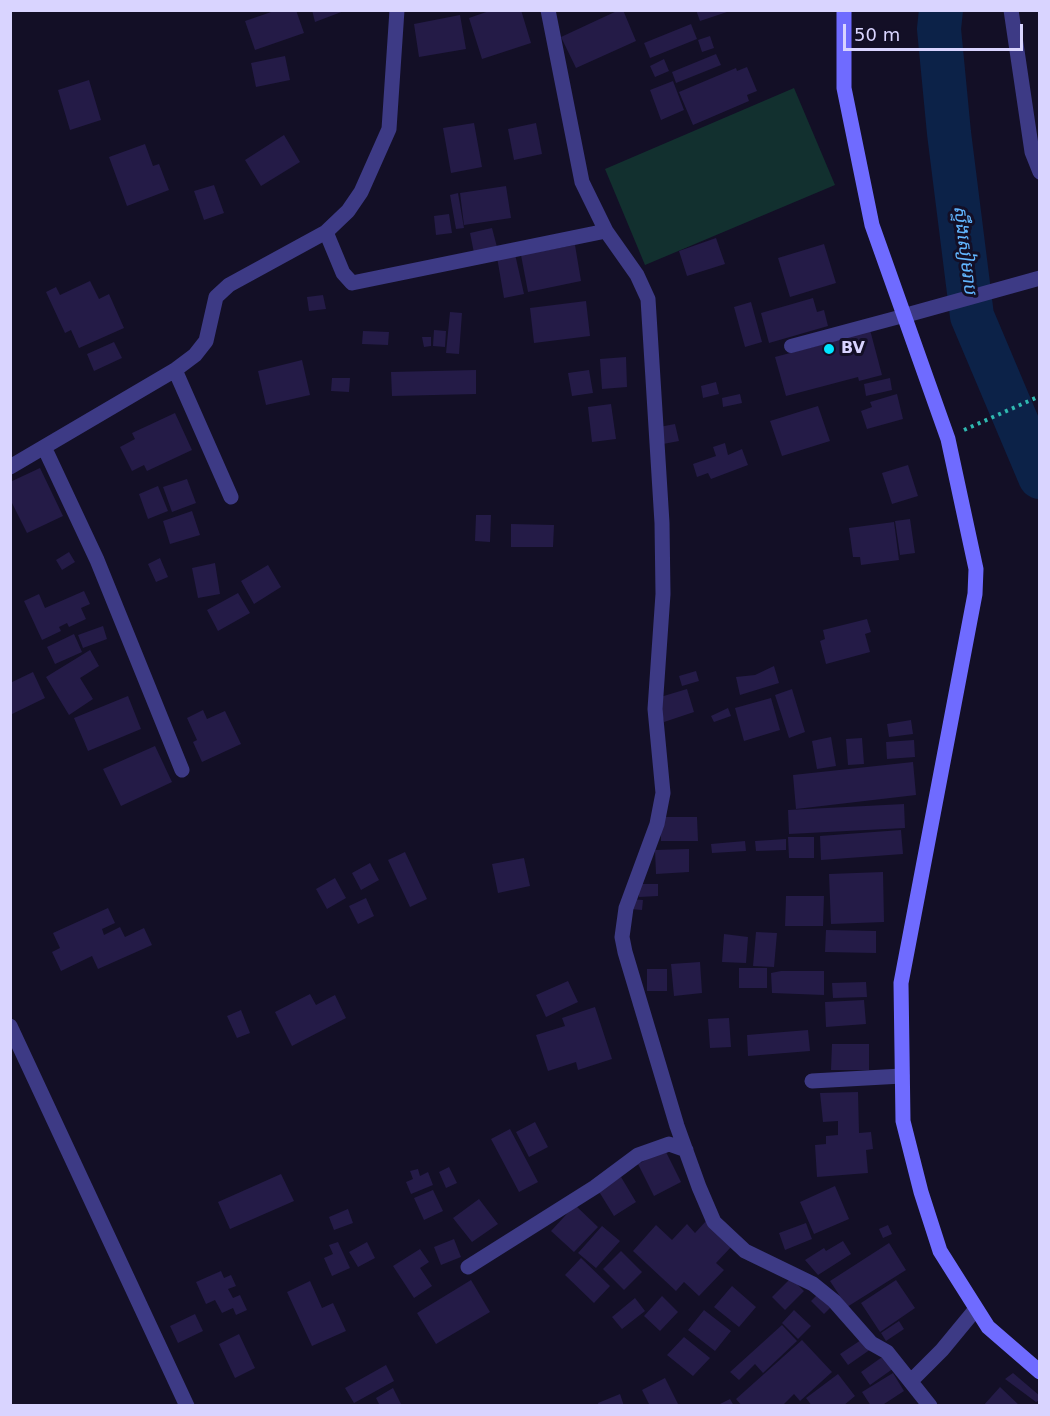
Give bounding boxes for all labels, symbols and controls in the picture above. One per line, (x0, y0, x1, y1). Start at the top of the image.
scale bar (846, 12, 1026, 50)
text: 50 m (854, 24, 900, 45)
water label: ស្ទឹងសៀមរាប (948, 204, 980, 296)
place label: BV (841, 339, 865, 359)
marker: BV (822, 342, 836, 356)

